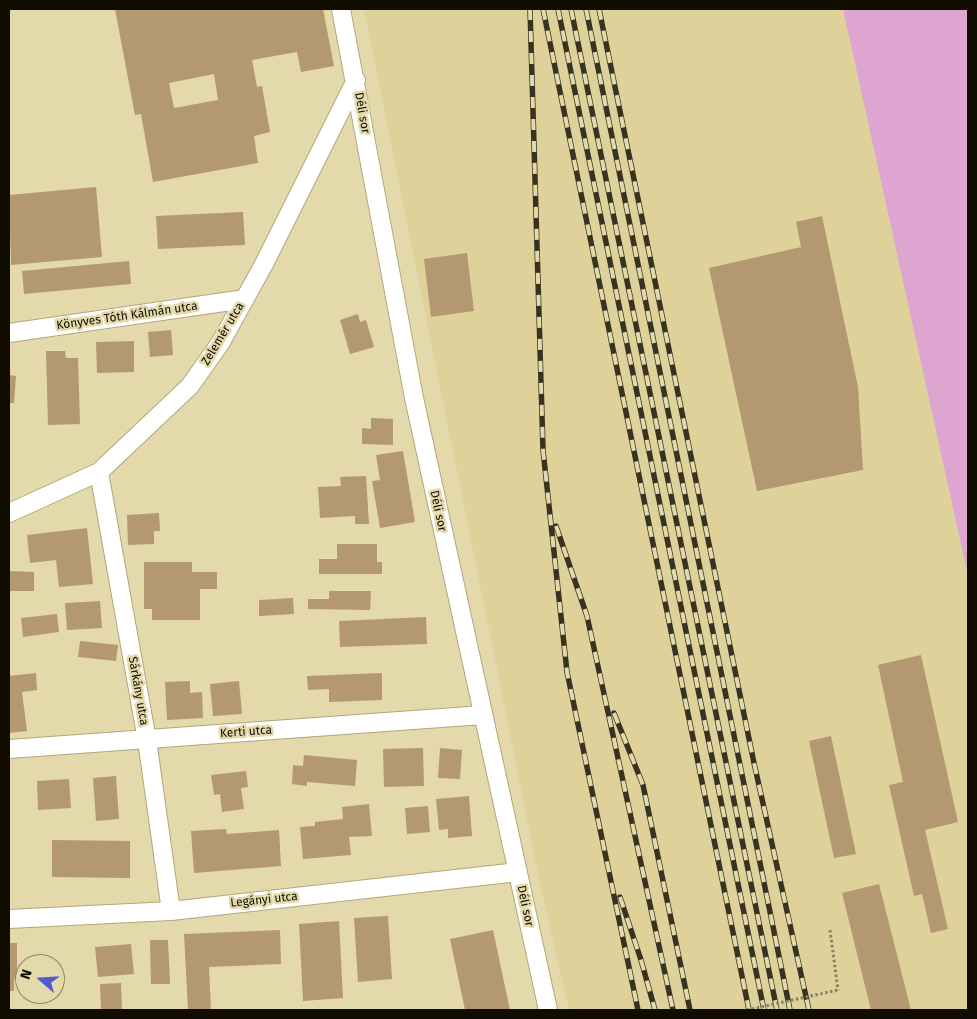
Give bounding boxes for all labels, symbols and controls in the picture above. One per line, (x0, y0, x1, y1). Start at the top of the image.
street label: Déli sor (351, 91, 373, 135)
street label: Könyves Tóth Kálmán utca (56, 299, 198, 333)
street label: Zelemér utca (199, 300, 247, 368)
street label: Déli sor (427, 489, 449, 533)
street label: Sárkány utca (125, 656, 151, 726)
street label: Kerti utca (219, 723, 273, 741)
street label: Déli sor (514, 884, 536, 928)
street label: Legányi utca (230, 889, 298, 911)
north arrow (15, 954, 65, 1004)
text: N (17, 967, 36, 981)

